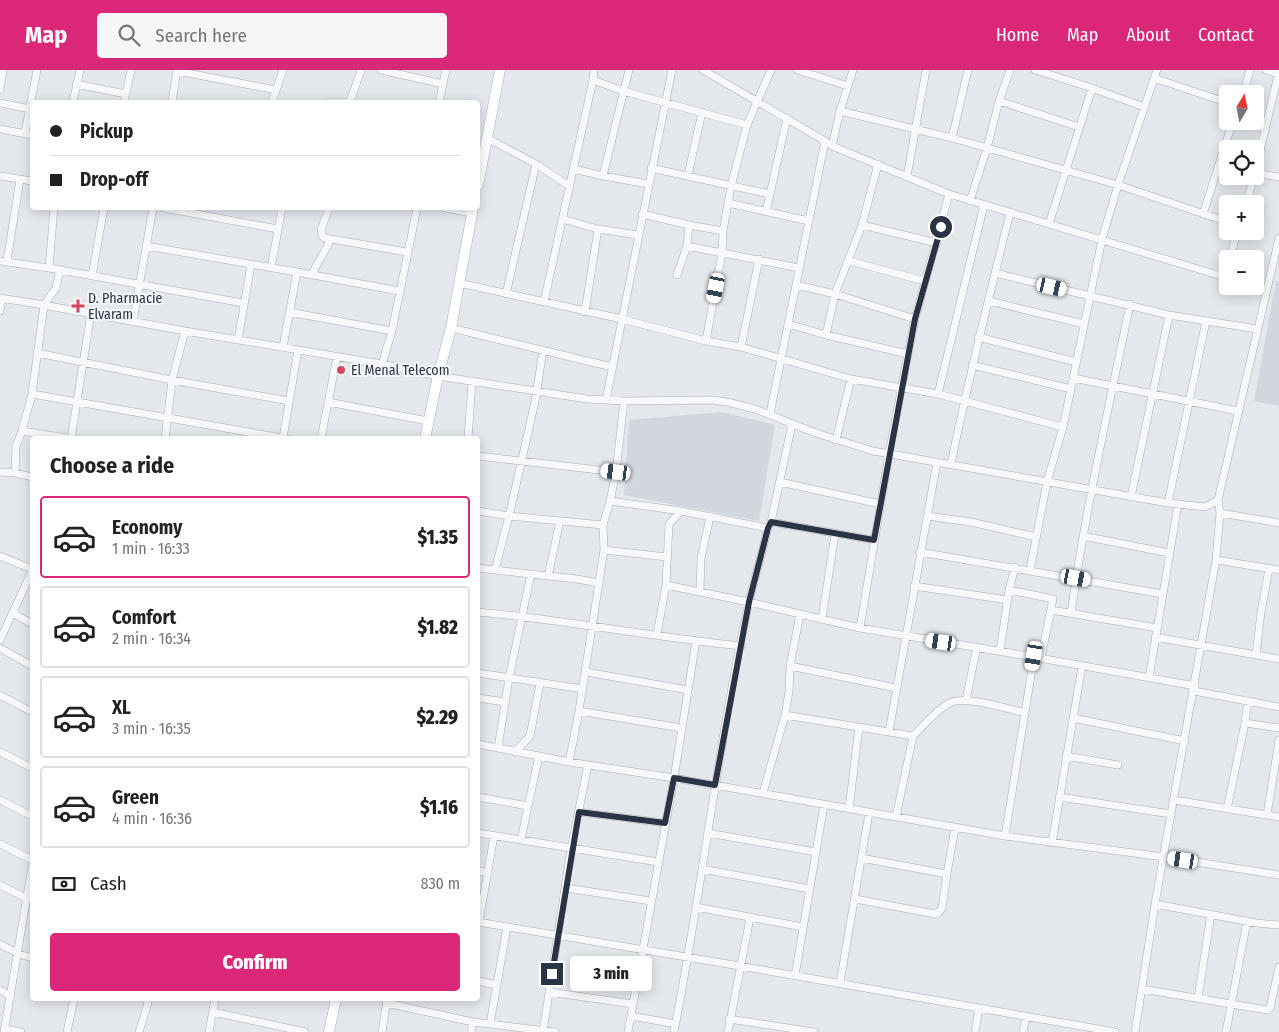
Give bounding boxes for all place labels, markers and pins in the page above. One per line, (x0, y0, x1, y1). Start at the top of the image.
place label: D. Pharmacie Elvaram (88, 290, 162, 323)
marker: D. Pharmacie Elvaram (72, 300, 84, 312)
place label: El Menal Telecom (351, 362, 449, 379)
marker: El Menal Telecom (335, 364, 347, 376)

